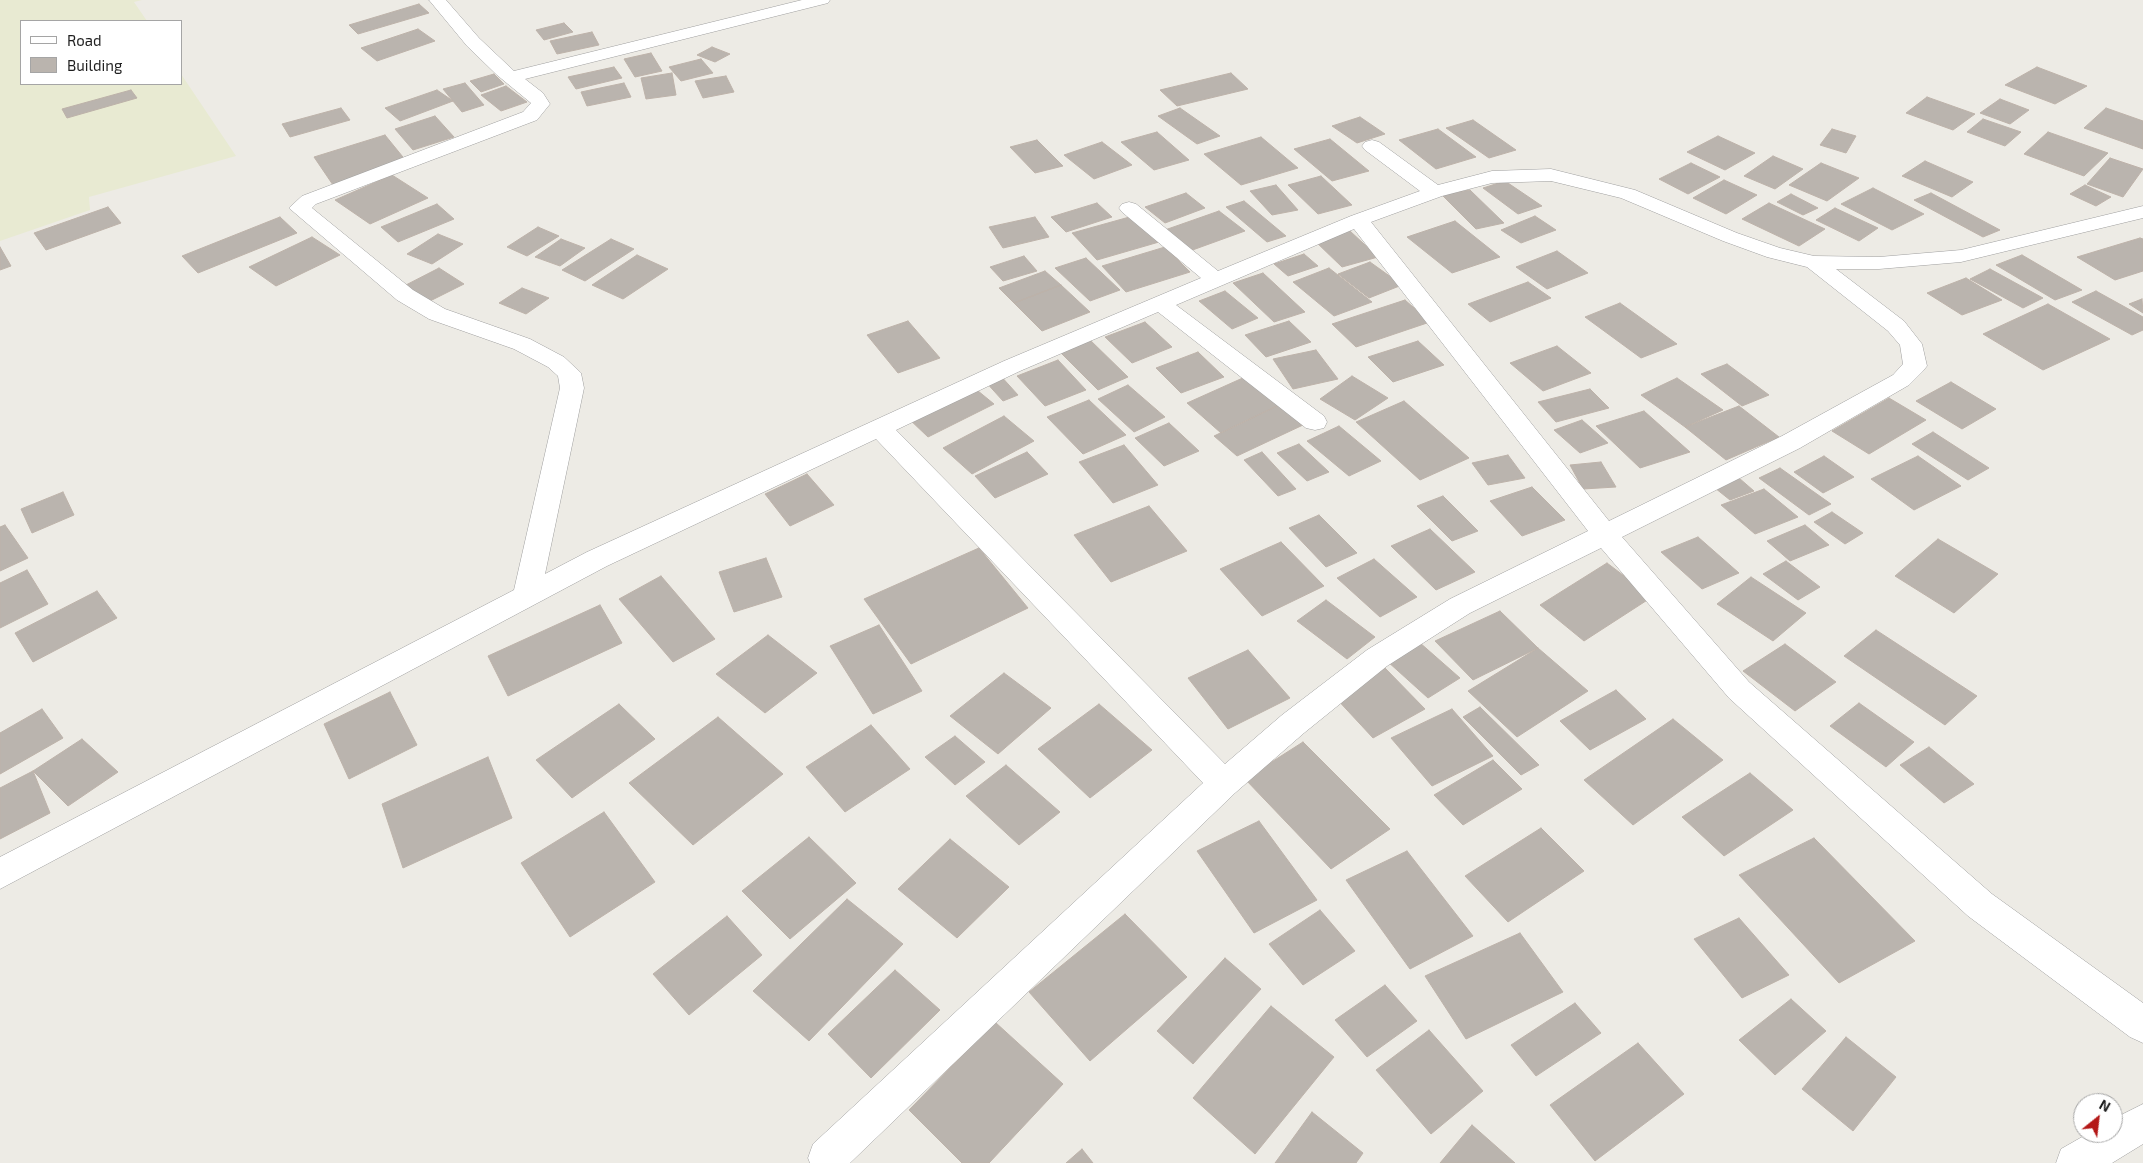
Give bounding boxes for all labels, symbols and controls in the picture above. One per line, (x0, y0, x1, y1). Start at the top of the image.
legend (20, 20, 182, 85)
text: Road (67, 31, 102, 49)
text: Building (67, 56, 122, 74)
north arrow (2073, 1093, 2123, 1143)
text: N (2096, 1095, 2114, 1115)

